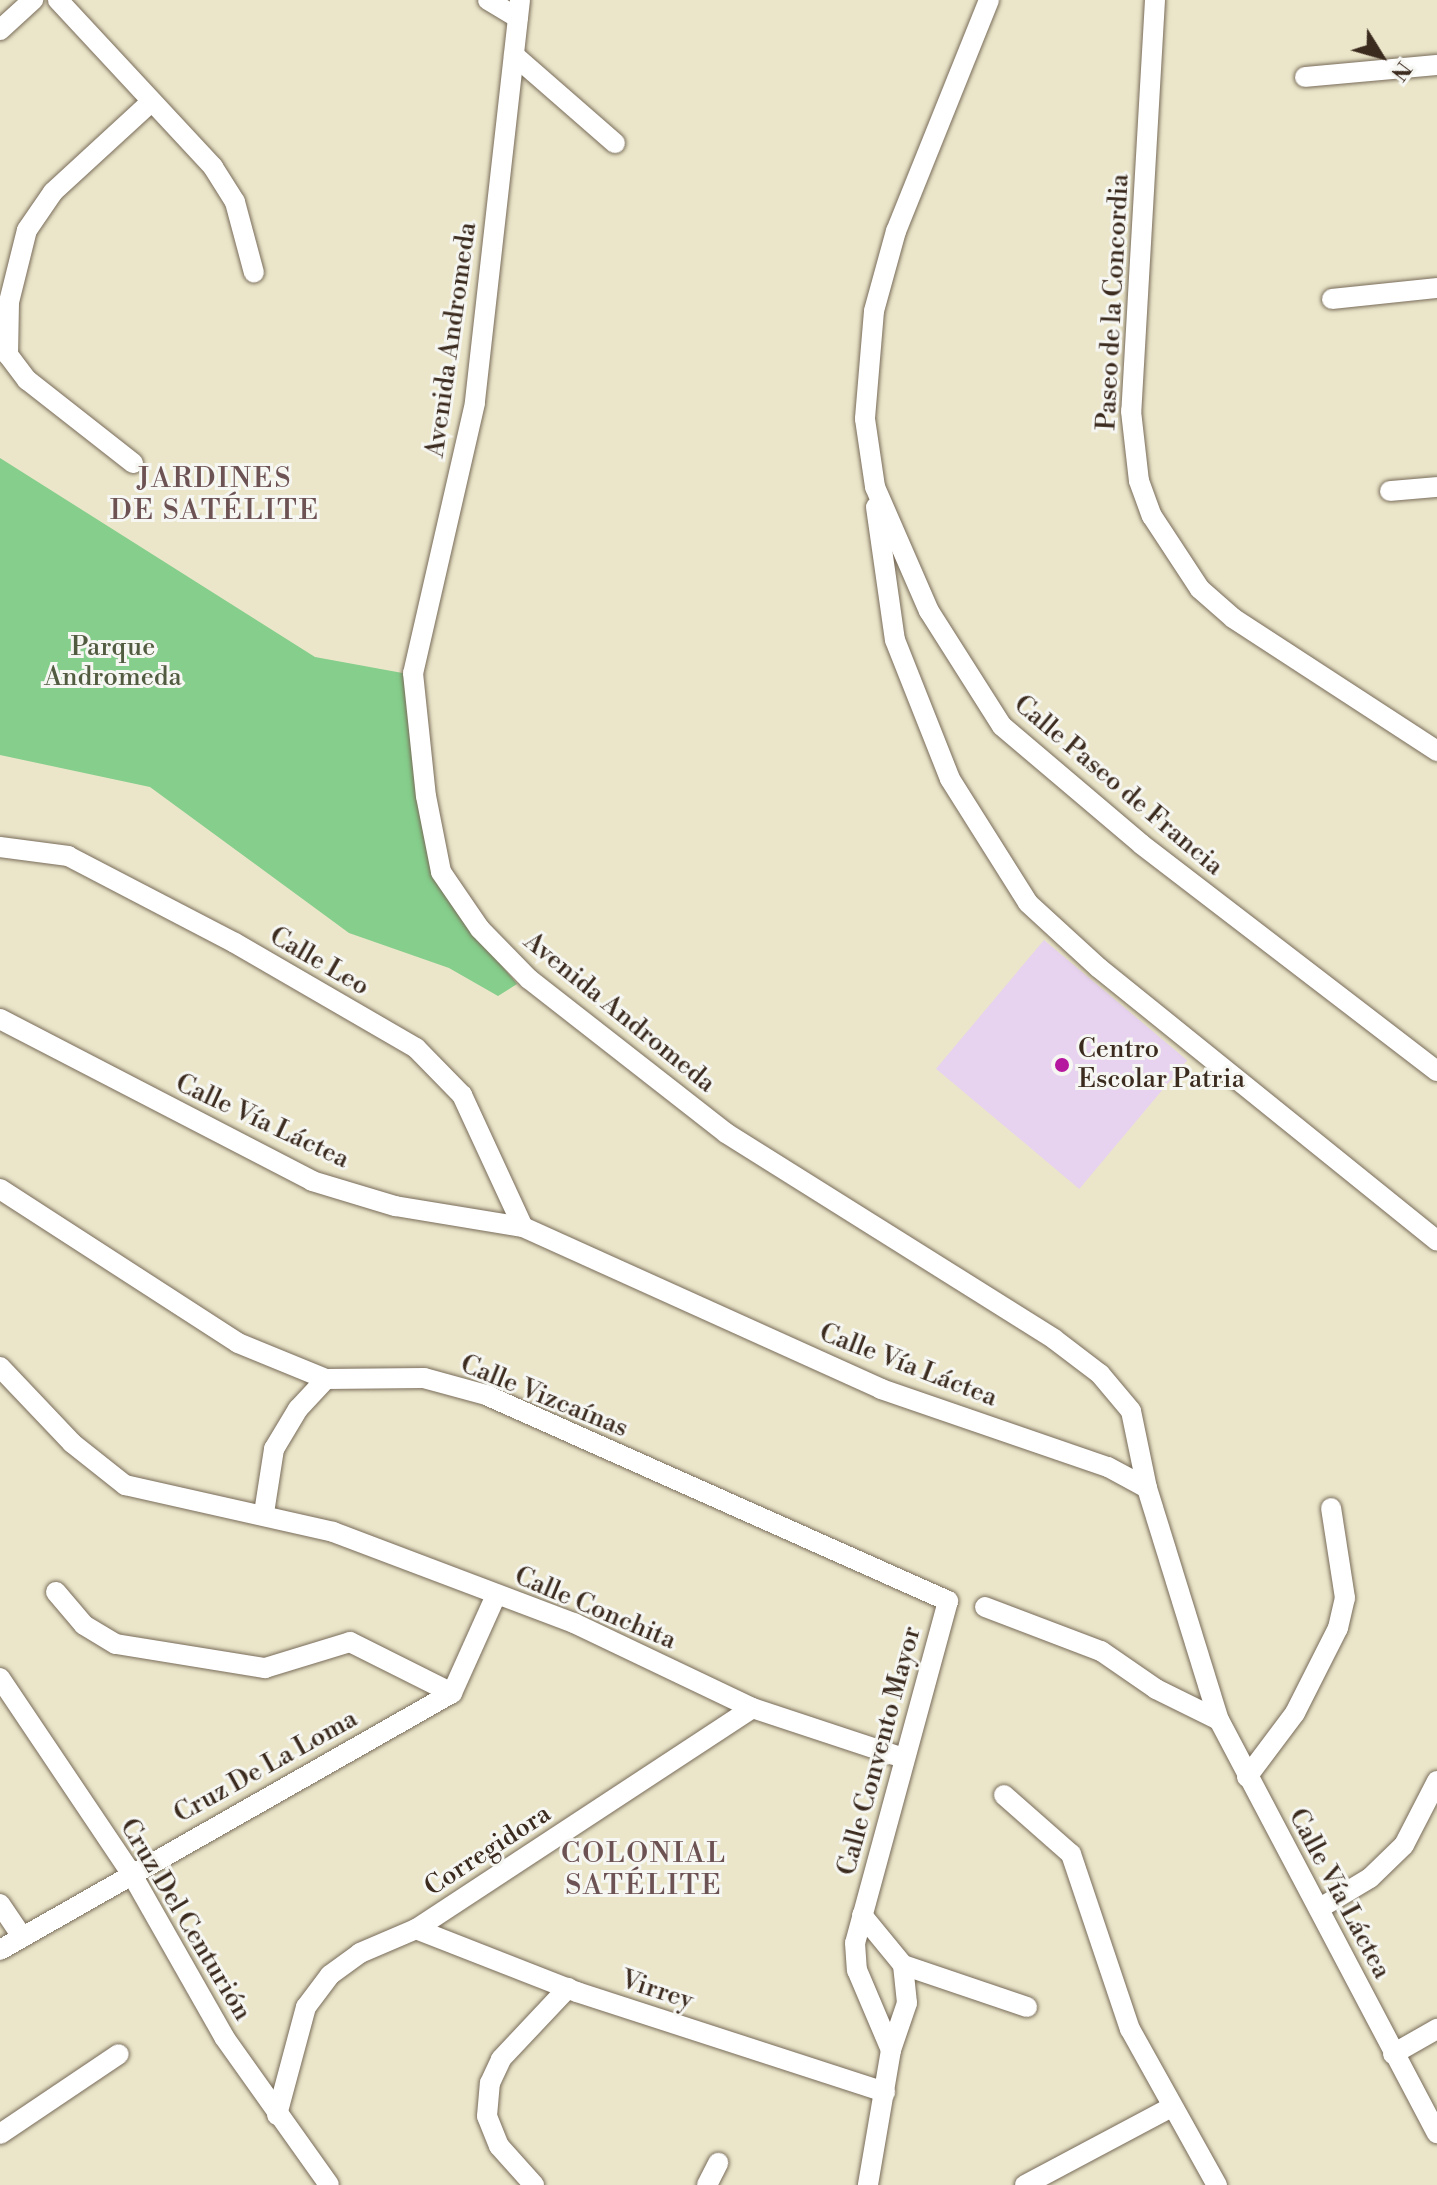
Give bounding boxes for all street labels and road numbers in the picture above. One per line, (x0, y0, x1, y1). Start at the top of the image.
street label: Paseo de la Concordia (1092, 173, 1136, 431)
street label: Avenida Andromeda (420, 220, 484, 460)
street label: Calle Paseo de Francia (1007, 689, 1229, 883)
street label: Calle Leo (264, 921, 374, 1003)
street label: Avenida Andromeda (517, 926, 721, 1100)
street label: Calle Vía Láctea (170, 1068, 354, 1176)
street label: Calle Vía Láctea (815, 1318, 1001, 1414)
street label: Calle Vizcaínas (456, 1349, 632, 1445)
street label: Calle Conchita (510, 1561, 680, 1657)
street label: Calle Convento Mayor (832, 1623, 928, 1879)
street label: Cruz De La Loma (169, 1704, 363, 1830)
street label: Corregidora (419, 1799, 557, 1903)
street label: Calle Vía Láctea (1281, 1804, 1397, 1984)
street label: Cruz Del Centurión (112, 1813, 258, 2027)
street label: Virrey (617, 1965, 697, 2017)

